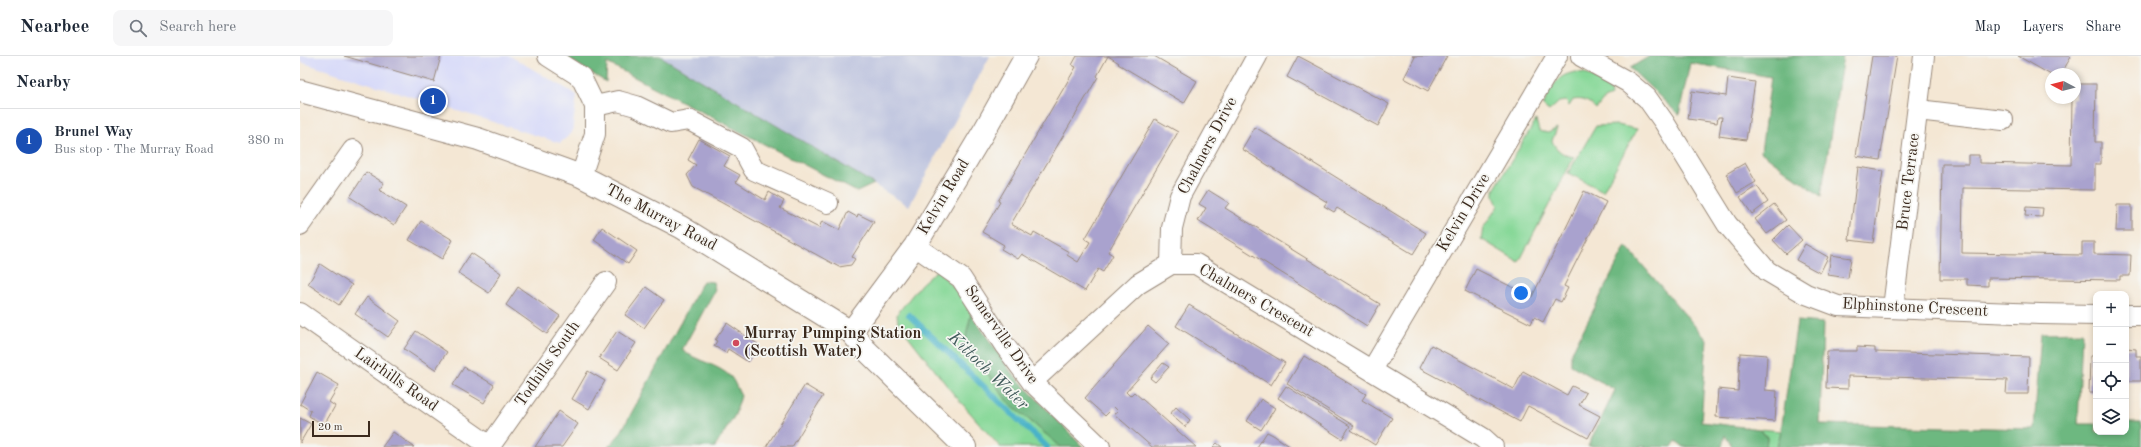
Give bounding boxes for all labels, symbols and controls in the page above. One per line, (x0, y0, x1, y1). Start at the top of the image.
search box (113, 10, 393, 46)
icon: search (127, 17, 149, 39)
text: Nearbee (20, 18, 89, 37)
text: Search here (159, 20, 236, 35)
text: Map (1975, 20, 2001, 34)
text: Layers (2023, 20, 2064, 34)
text: Share (2086, 20, 2121, 34)
north arrow (2045, 68, 2081, 104)
text: Nearby (16, 74, 71, 91)
pin: 1 (420, 86, 446, 116)
street label: Chalmers Drive (1176, 95, 1240, 197)
text: Brunel Way (54, 125, 133, 140)
street label: Bruce Terrace (1895, 132, 1923, 232)
text: 1 (25, 134, 33, 147)
text: 380 m (247, 134, 284, 147)
text: Bus stop · The Murray Road (54, 143, 214, 156)
street label: Kelvin Road (915, 156, 973, 238)
street label: Kelvin Drive (1434, 171, 1494, 255)
street label: The Murray Road (603, 182, 719, 254)
street label: Chalmers Crescent (1196, 262, 1317, 341)
street label: Somerville Drive (961, 283, 1041, 387)
your location (1511, 283, 1531, 303)
map controls (2093, 291, 2129, 435)
button: + (2093, 291, 2129, 327)
street label: Elphinstone Crescent (1841, 296, 1989, 320)
street label: Todhills South (513, 318, 584, 410)
place label: Murray Pumping Station (Scottish Water) (744, 326, 921, 360)
button: − (2093, 327, 2129, 363)
water label: Kittoch Water (944, 328, 1032, 414)
marker: Murray Pumping Station (Scottish Water) (731, 338, 741, 348)
street label: Lairhills Road (351, 345, 441, 415)
button: locate (2093, 363, 2129, 399)
button: layers (2093, 399, 2129, 435)
scale bar (312, 419, 370, 438)
text: 20 m (318, 422, 343, 433)

